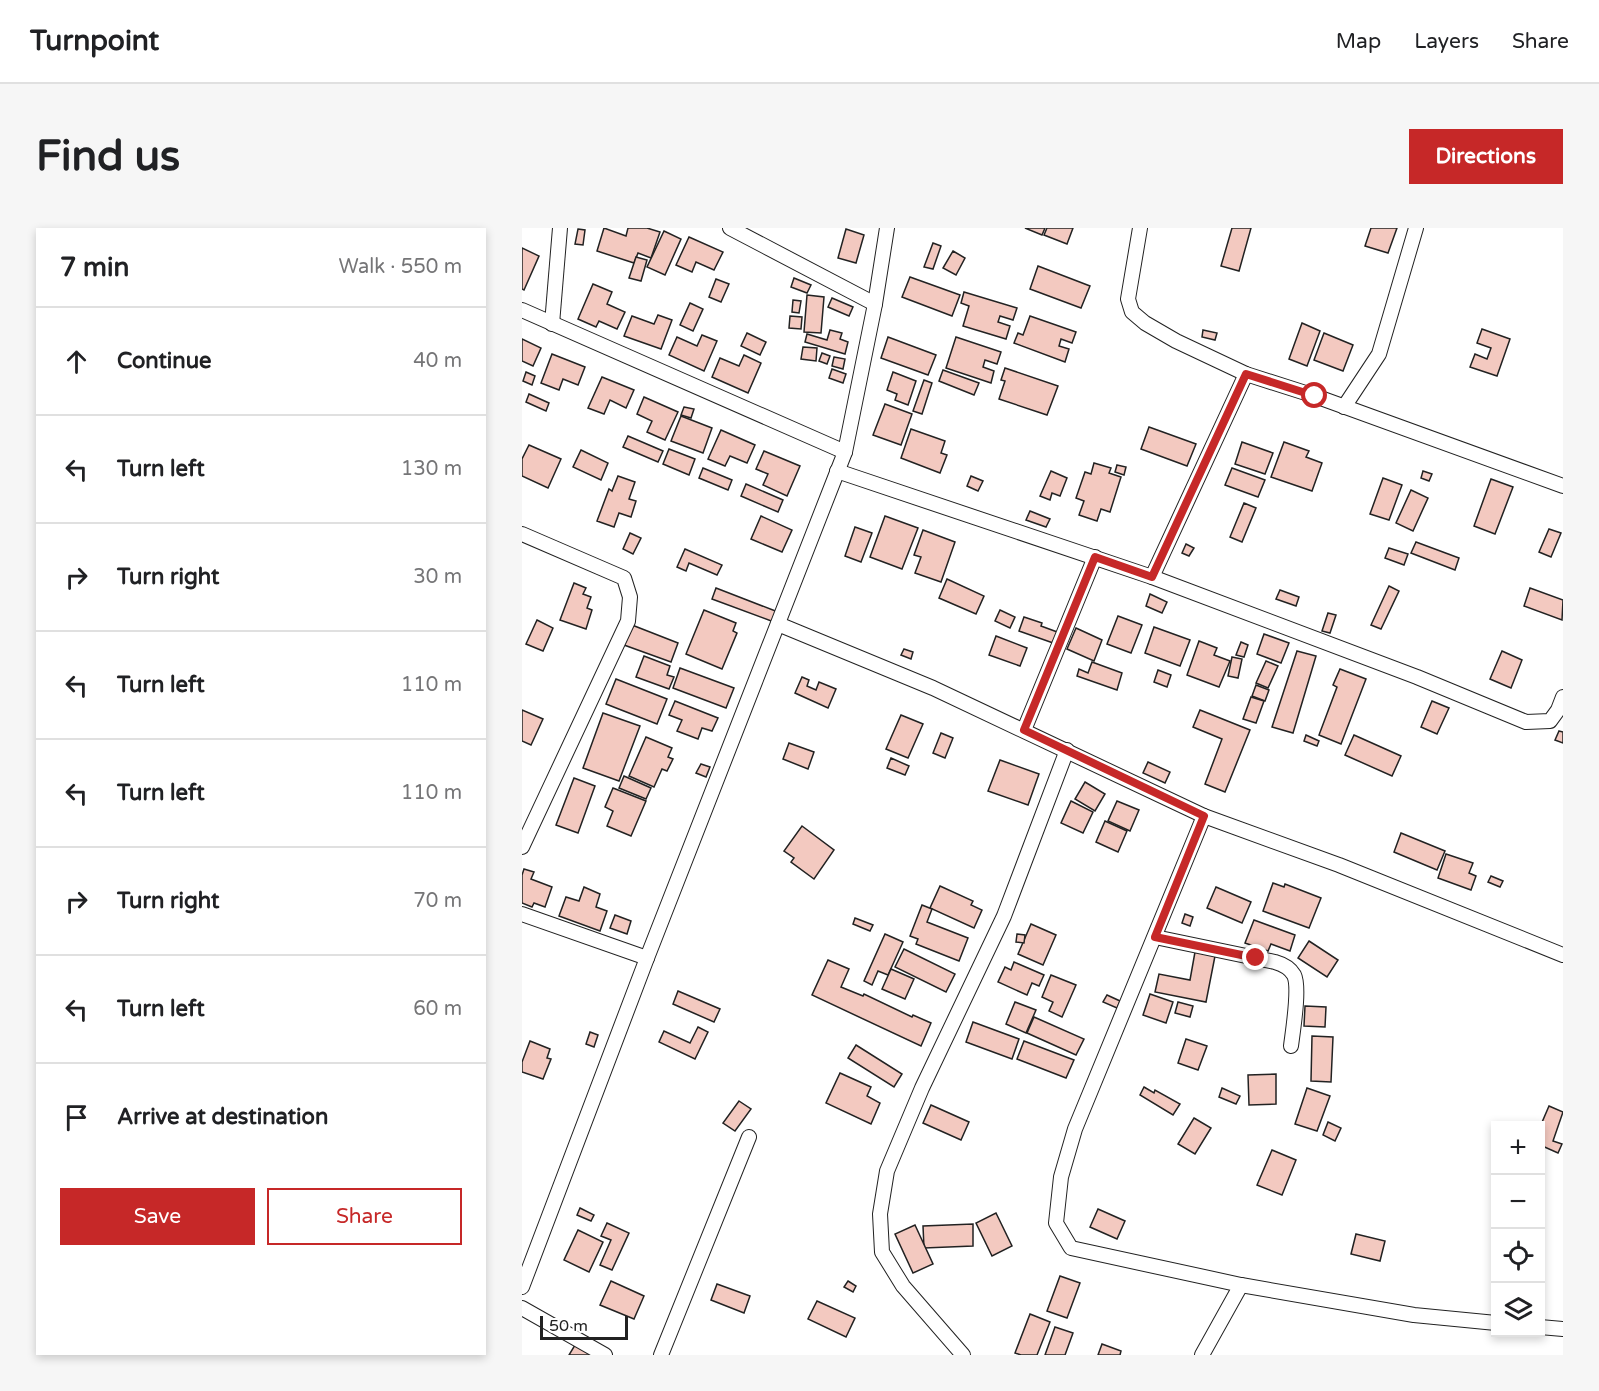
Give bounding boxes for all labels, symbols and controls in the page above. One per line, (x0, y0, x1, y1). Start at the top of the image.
text: Turnpoint (30, 24, 159, 58)
text: Map (1336, 29, 1381, 54)
text: Layers (1414, 29, 1479, 54)
text: Share (1512, 29, 1569, 54)
button: Directions (1409, 129, 1563, 184)
text: Find us (36, 131, 180, 182)
text: 7 min (60, 252, 129, 283)
text: Walk · 550 m (339, 255, 462, 279)
icon: ahead (60, 345, 93, 378)
text: Continue (117, 348, 212, 374)
text: 40 m (413, 349, 462, 373)
route start (1301, 382, 1327, 408)
icon: left (60, 453, 93, 486)
text: Turn left (117, 456, 205, 482)
text: 130 m (401, 457, 462, 481)
icon: right (60, 561, 93, 594)
text: Turn right (117, 564, 219, 590)
text: 30 m (413, 565, 462, 589)
icon: left (60, 669, 93, 702)
text: Turn left (117, 672, 205, 698)
text: 110 m (401, 673, 462, 697)
icon: left (60, 777, 93, 810)
text: Turn left (117, 780, 205, 806)
text: 110 m (401, 781, 462, 805)
icon: right (60, 885, 93, 918)
text: Turn right (117, 888, 219, 914)
text: 70 m (413, 889, 462, 913)
route end (1242, 944, 1268, 970)
icon: left (60, 993, 93, 1026)
text: Turn left (117, 996, 205, 1022)
text: 60 m (413, 997, 462, 1021)
icon: arrive (60, 1101, 93, 1134)
text: Arrive at destination (117, 1104, 328, 1130)
map controls (1491, 1121, 1545, 1337)
button: + (1491, 1121, 1545, 1175)
button: − (1491, 1175, 1545, 1229)
button: Save (60, 1188, 255, 1245)
button: Share (267, 1188, 462, 1245)
button: locate (1491, 1229, 1545, 1283)
button: layers (1491, 1283, 1545, 1337)
scale bar (540, 1313, 628, 1340)
text: 50 m (549, 1316, 588, 1336)

